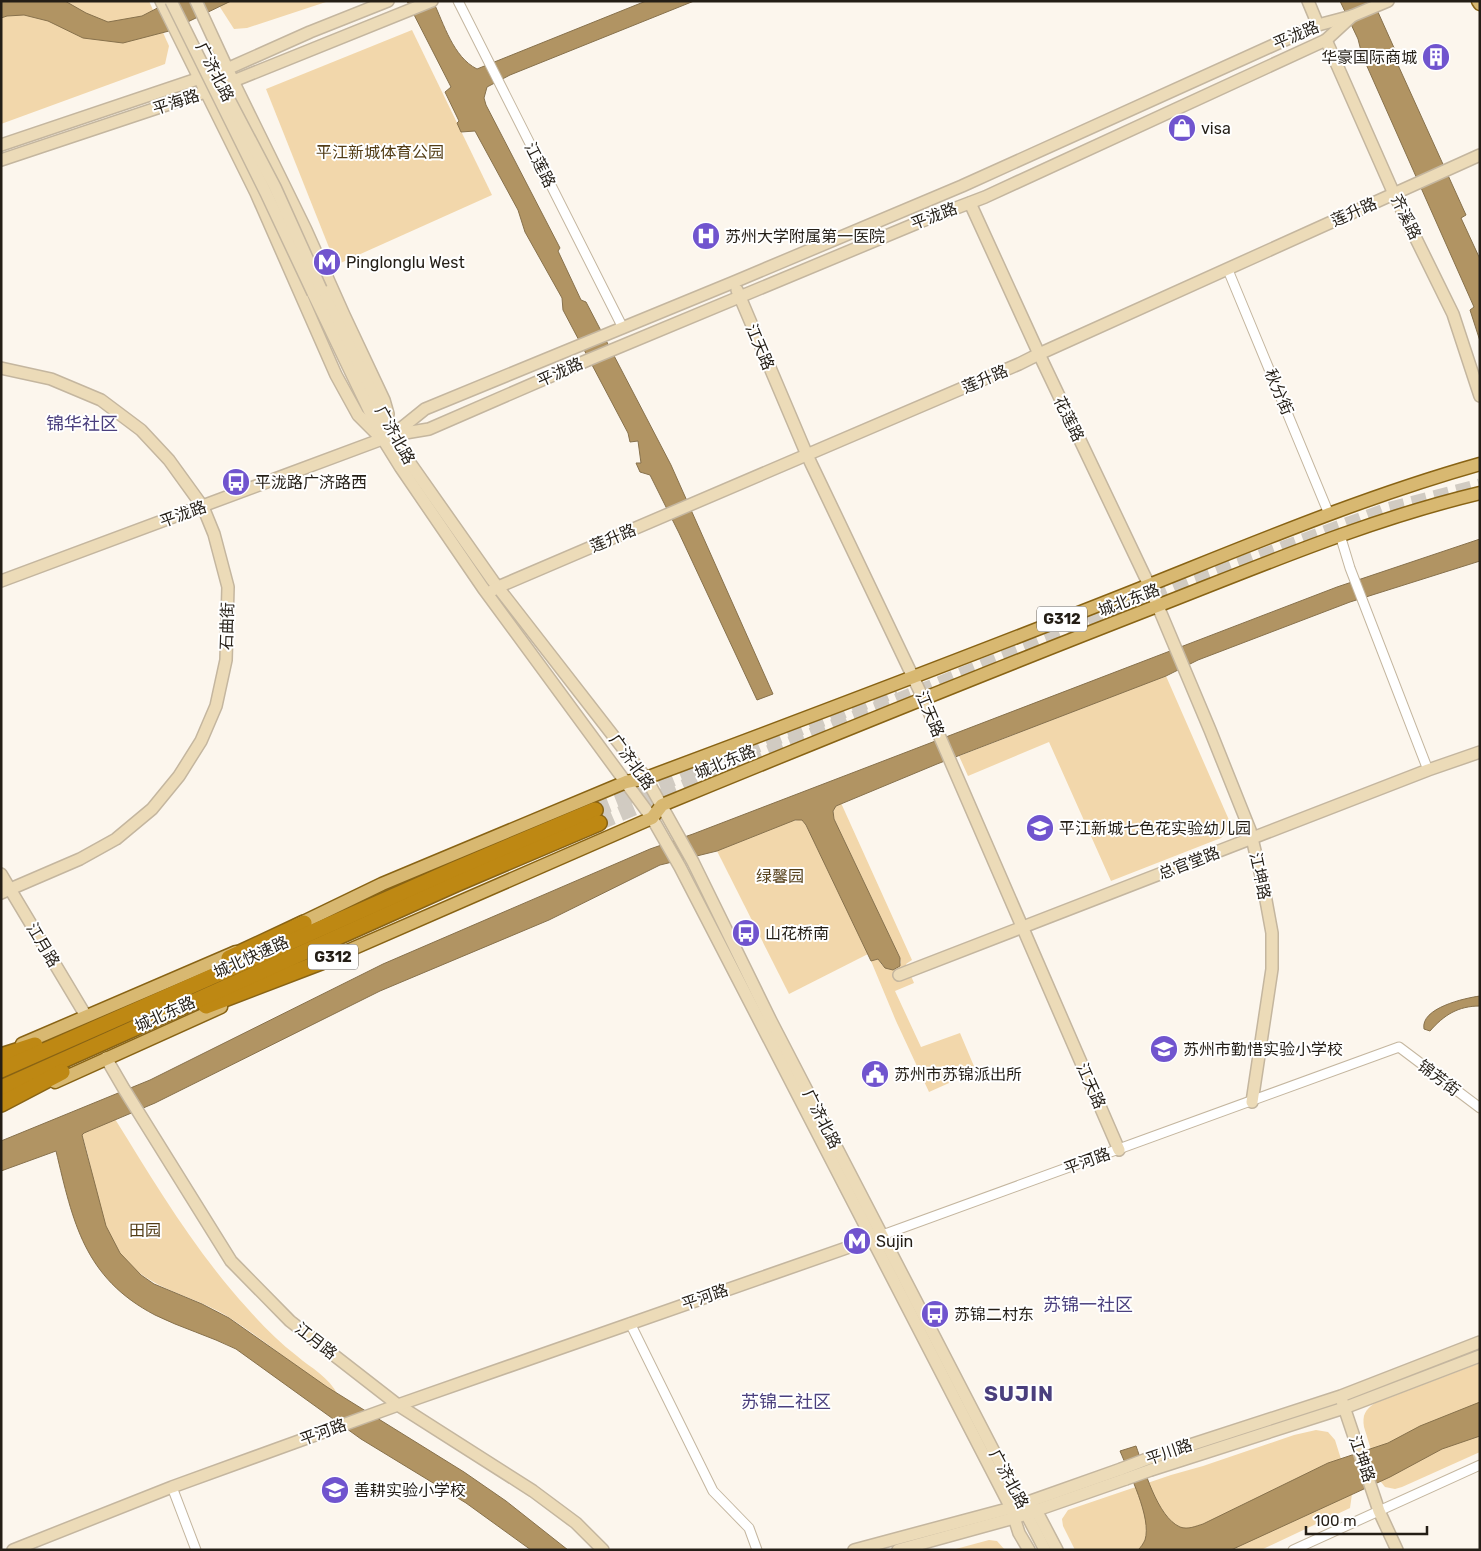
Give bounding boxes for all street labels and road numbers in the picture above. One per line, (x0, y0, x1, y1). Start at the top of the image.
street label: 平泷路 (1270, 17, 1322, 53)
street label: 广济北路 (192, 39, 238, 105)
street label: 平海路 (150, 86, 202, 118)
street label: 江莲路 (521, 139, 559, 191)
street label: 齐溪路 (1387, 191, 1425, 243)
street label: 莲升路 (1328, 194, 1380, 230)
street label: 平泷路 (908, 199, 960, 233)
street label: 江天路 (742, 321, 778, 373)
street label: 平泷路 (534, 354, 586, 390)
street label: 莲升路 (959, 361, 1011, 397)
street label: 秋分街 (1261, 366, 1297, 418)
street label: 花莲路 (1050, 393, 1088, 445)
street label: 广济北路 (371, 402, 419, 468)
street label: 平泷路 (157, 497, 209, 531)
street label: 莲升路 (587, 520, 639, 556)
street label: 城北东路 (1096, 580, 1162, 620)
street label: 石曲街 (217, 602, 237, 650)
road number: G312 (1037, 606, 1087, 632)
street label: 江天路 (912, 688, 948, 740)
street label: 广济北路 (606, 731, 658, 793)
street label: 城北东路 (692, 741, 758, 783)
street label: 总官堂路 (1156, 843, 1222, 883)
street label: 江坤路 (1246, 851, 1274, 901)
street label: 江月路 (22, 920, 64, 970)
street label: 城北快速路 (211, 932, 291, 982)
road number: G312 (308, 944, 358, 970)
street label: 城北东路 (132, 992, 198, 1036)
street label: 锦芳街 (1414, 1056, 1464, 1100)
street label: 江天路 (1073, 1060, 1109, 1112)
street label: 广济北路 (799, 1086, 845, 1152)
street label: 平河路 (1061, 1144, 1113, 1178)
street label: 平河路 (679, 1280, 731, 1314)
street label: 江月路 (291, 1319, 341, 1363)
street label: 平河路 (297, 1415, 349, 1449)
street label: 江坤路 (1345, 1433, 1379, 1485)
street label: 平川路 (1143, 1435, 1195, 1469)
street label: 广济北路 (986, 1446, 1032, 1512)

